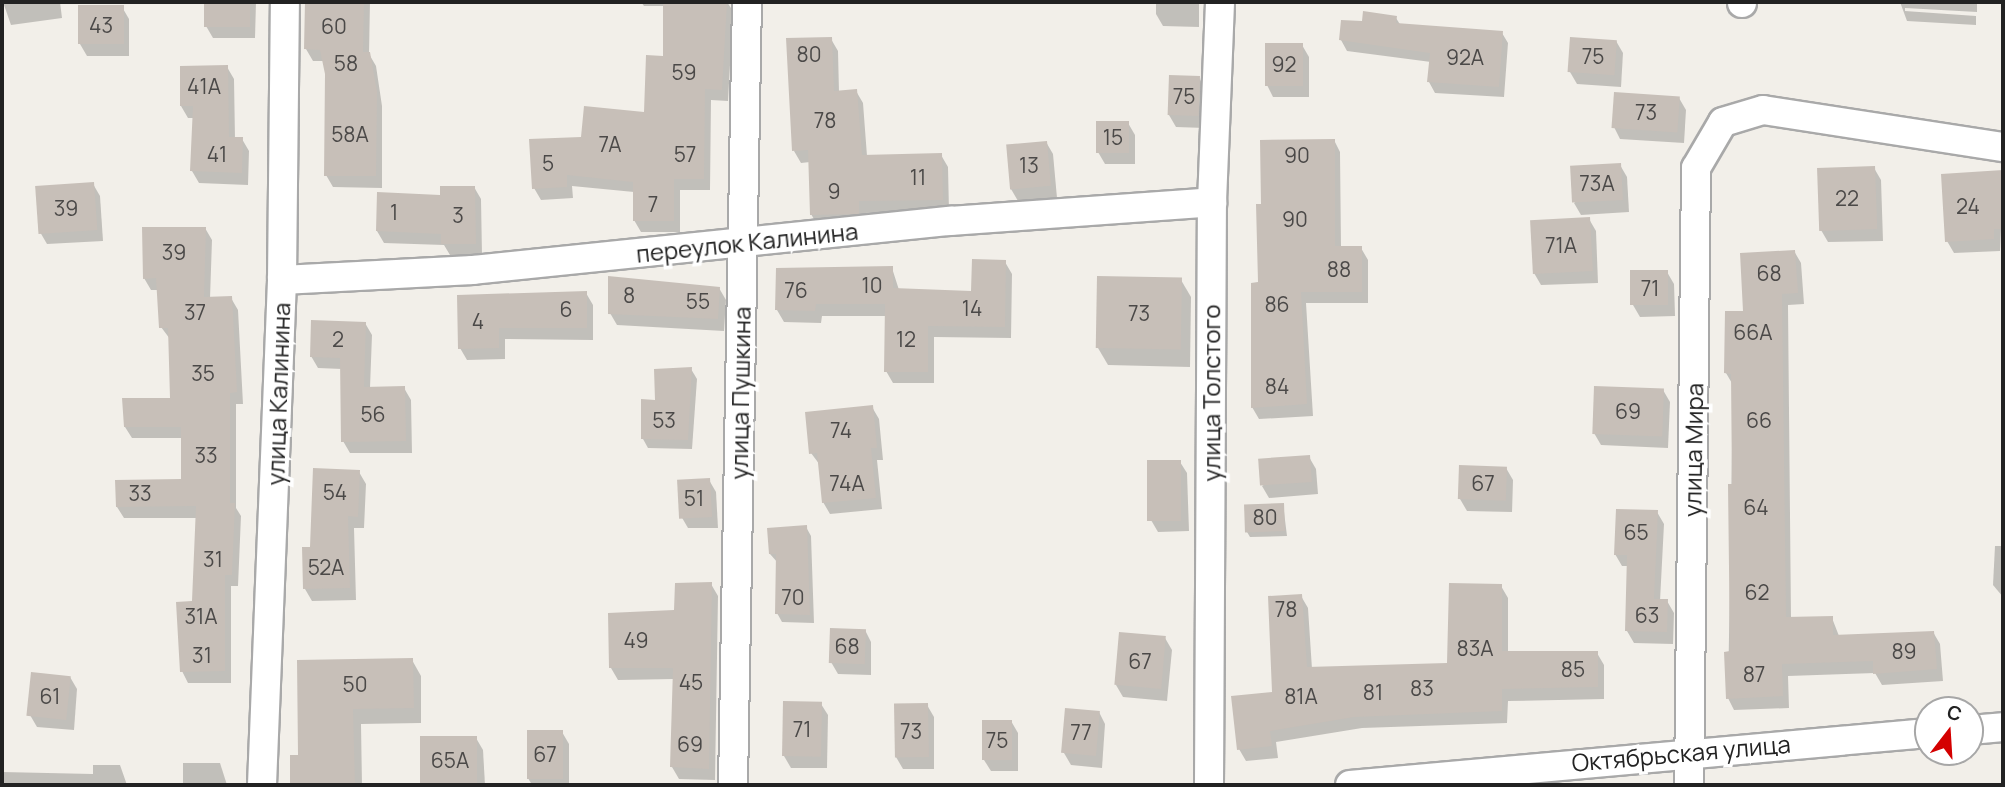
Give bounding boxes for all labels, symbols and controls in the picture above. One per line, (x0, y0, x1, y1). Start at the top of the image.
house number: 43 (89, 12, 113, 38)
house number: 60 (321, 13, 347, 39)
house number: 80 (796, 41, 822, 67)
house number: 75 (1582, 43, 1604, 69)
house number: 92А (1446, 44, 1484, 70)
house number: 58 (334, 50, 358, 76)
house number: 92 (1271, 51, 1297, 77)
house number: 59 (671, 59, 697, 85)
house number: 41А (187, 73, 221, 99)
house number: 75 (1173, 83, 1195, 109)
house number: 73 (1635, 99, 1657, 125)
house number: 78 (814, 107, 836, 133)
house number: 58А (331, 121, 369, 147)
house number: 15 (1103, 124, 1123, 150)
house number: 7А (598, 131, 622, 157)
house number: 41 (207, 141, 227, 167)
house number: 57 (674, 141, 696, 167)
house number: 90 (1284, 142, 1310, 168)
house number: 5 (542, 150, 554, 176)
house number: 13 (1019, 152, 1039, 178)
house number: 11 (910, 164, 926, 190)
house number: 73А (1579, 170, 1615, 196)
house number: 9 (827, 178, 841, 204)
house number: 22 (1835, 185, 1859, 211)
house number: 7 (648, 191, 658, 217)
house number: 24 (1956, 193, 1980, 219)
house number: 39 (54, 195, 78, 221)
house number: 1 (390, 199, 398, 225)
house number: 3 (452, 202, 464, 228)
house number: 90 (1282, 206, 1308, 232)
street label: переулок Калинина (635, 216, 859, 268)
house number: 71А (1545, 232, 1577, 258)
house number: 39 (162, 239, 186, 265)
house number: 88 (1327, 256, 1351, 282)
house number: 68 (1756, 260, 1782, 286)
house number: 10 (862, 272, 882, 298)
house number: 71 (1641, 275, 1659, 301)
house number: 76 (784, 277, 808, 303)
house number: 8 (623, 282, 635, 308)
house number: 55 (686, 288, 710, 314)
house number: 86 (1264, 291, 1290, 317)
house number: 14 (962, 295, 982, 321)
house number: 6 (559, 296, 573, 322)
house number: 37 (184, 299, 206, 325)
house number: 73 (1128, 300, 1150, 326)
street label: улица Калинина (260, 302, 296, 486)
street label: улица Толстого (1197, 304, 1225, 482)
street label: улица Пушкина (724, 306, 756, 480)
house number: 4 (472, 308, 484, 334)
house number: 66А (1733, 319, 1773, 345)
house number: 2 (332, 326, 344, 352)
house number: 12 (896, 326, 916, 352)
house number: 35 (191, 360, 215, 386)
house number: 84 (1265, 373, 1289, 399)
street label: улица Мира (1677, 383, 1709, 517)
house number: 69 (1615, 398, 1641, 424)
house number: 56 (360, 401, 386, 427)
house number: 53 (652, 407, 676, 433)
house number: 66 (1746, 407, 1772, 433)
house number: 74 (830, 417, 852, 443)
house number: 33 (194, 442, 218, 468)
house number: 74А (829, 470, 865, 496)
house number: 67 (1471, 470, 1495, 496)
house number: 54 (323, 479, 347, 505)
house number: 33 (128, 480, 152, 506)
house number: 51 (684, 485, 704, 511)
house number: 64 (1743, 494, 1769, 520)
house number: 80 (1252, 504, 1278, 530)
house number: 65 (1623, 519, 1649, 545)
house number: 31 (203, 546, 223, 572)
house number: 52А (308, 554, 344, 580)
house number: 62 (1744, 579, 1770, 605)
house number: 70 (781, 584, 805, 610)
house number: 78 (1275, 596, 1297, 622)
house number: 63 (1635, 602, 1659, 628)
house number: 31А (184, 603, 218, 629)
house number: 49 (623, 627, 649, 653)
house number: 68 (834, 633, 860, 659)
house number: 83А (1456, 635, 1494, 661)
house number: 89 (1891, 638, 1917, 664)
house number: 31 (192, 642, 212, 668)
house number: 67 (1128, 648, 1152, 674)
house number: 85 (1561, 656, 1585, 682)
house number: 87 (1743, 661, 1765, 687)
house number: 45 (679, 669, 703, 695)
house number: 50 (343, 671, 367, 697)
house number: 83 (1410, 675, 1434, 701)
house number: 81 (1363, 679, 1383, 705)
house number: 61 (40, 683, 60, 709)
house number: 81А (1284, 683, 1318, 709)
north arrow (1914, 696, 1984, 766)
text: С (1944, 698, 1965, 727)
house number: 71 (793, 716, 811, 742)
house number: 73 (900, 718, 922, 744)
house number: 77 (1070, 719, 1092, 745)
house number: 75 (986, 727, 1008, 753)
street label: Октябрьская улица (1570, 729, 1792, 777)
house number: 69 (677, 731, 703, 757)
house number: 67 (533, 741, 557, 767)
house number: 65А (431, 747, 469, 773)

